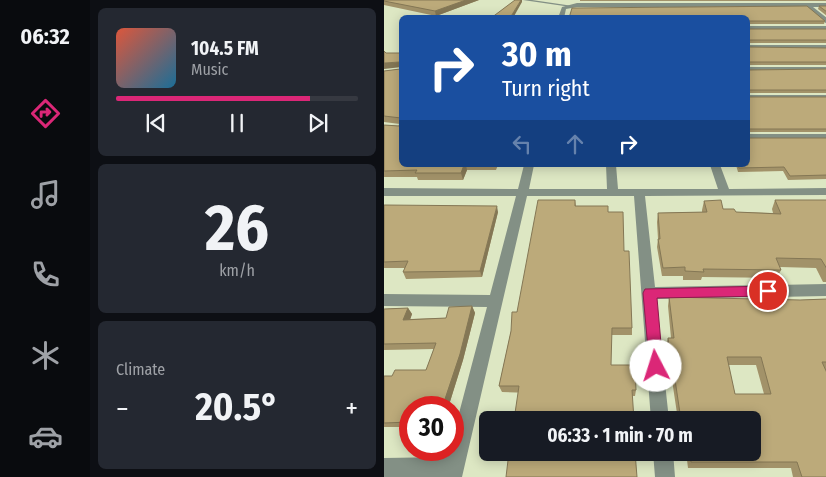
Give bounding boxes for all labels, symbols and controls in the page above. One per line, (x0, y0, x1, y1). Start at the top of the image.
text: 06:32 (20, 23, 70, 50)
text: 30 m (502, 33, 572, 75)
icon: right (419, 35, 484, 100)
text: 104.5 FM (191, 37, 259, 60)
text: Music (191, 60, 228, 79)
text: Turn right (502, 75, 590, 102)
icon: directions (28, 96, 63, 131)
icon: previous (142, 109, 170, 137)
icon: pause (223, 109, 251, 137)
icon: next (304, 109, 332, 137)
icon: left (508, 130, 536, 158)
icon: ahead (561, 130, 589, 158)
icon: right (614, 130, 642, 158)
icon: music (28, 177, 63, 212)
text: 26 (205, 189, 269, 267)
icon: phone (28, 257, 63, 292)
text: km/h (219, 261, 255, 280)
pin (747, 270, 789, 312)
icon: arrive (754, 277, 782, 305)
icon: climate (28, 338, 63, 373)
position arrow (629, 339, 681, 391)
text: Climate (116, 360, 165, 379)
text: 20.5° (195, 384, 279, 430)
text: − (116, 392, 129, 425)
text: + (345, 392, 358, 425)
speed limit sign: 30 (399, 396, 464, 461)
icon: car (28, 419, 63, 454)
text: 06:33 · 1 min · 70 m (547, 424, 693, 447)

